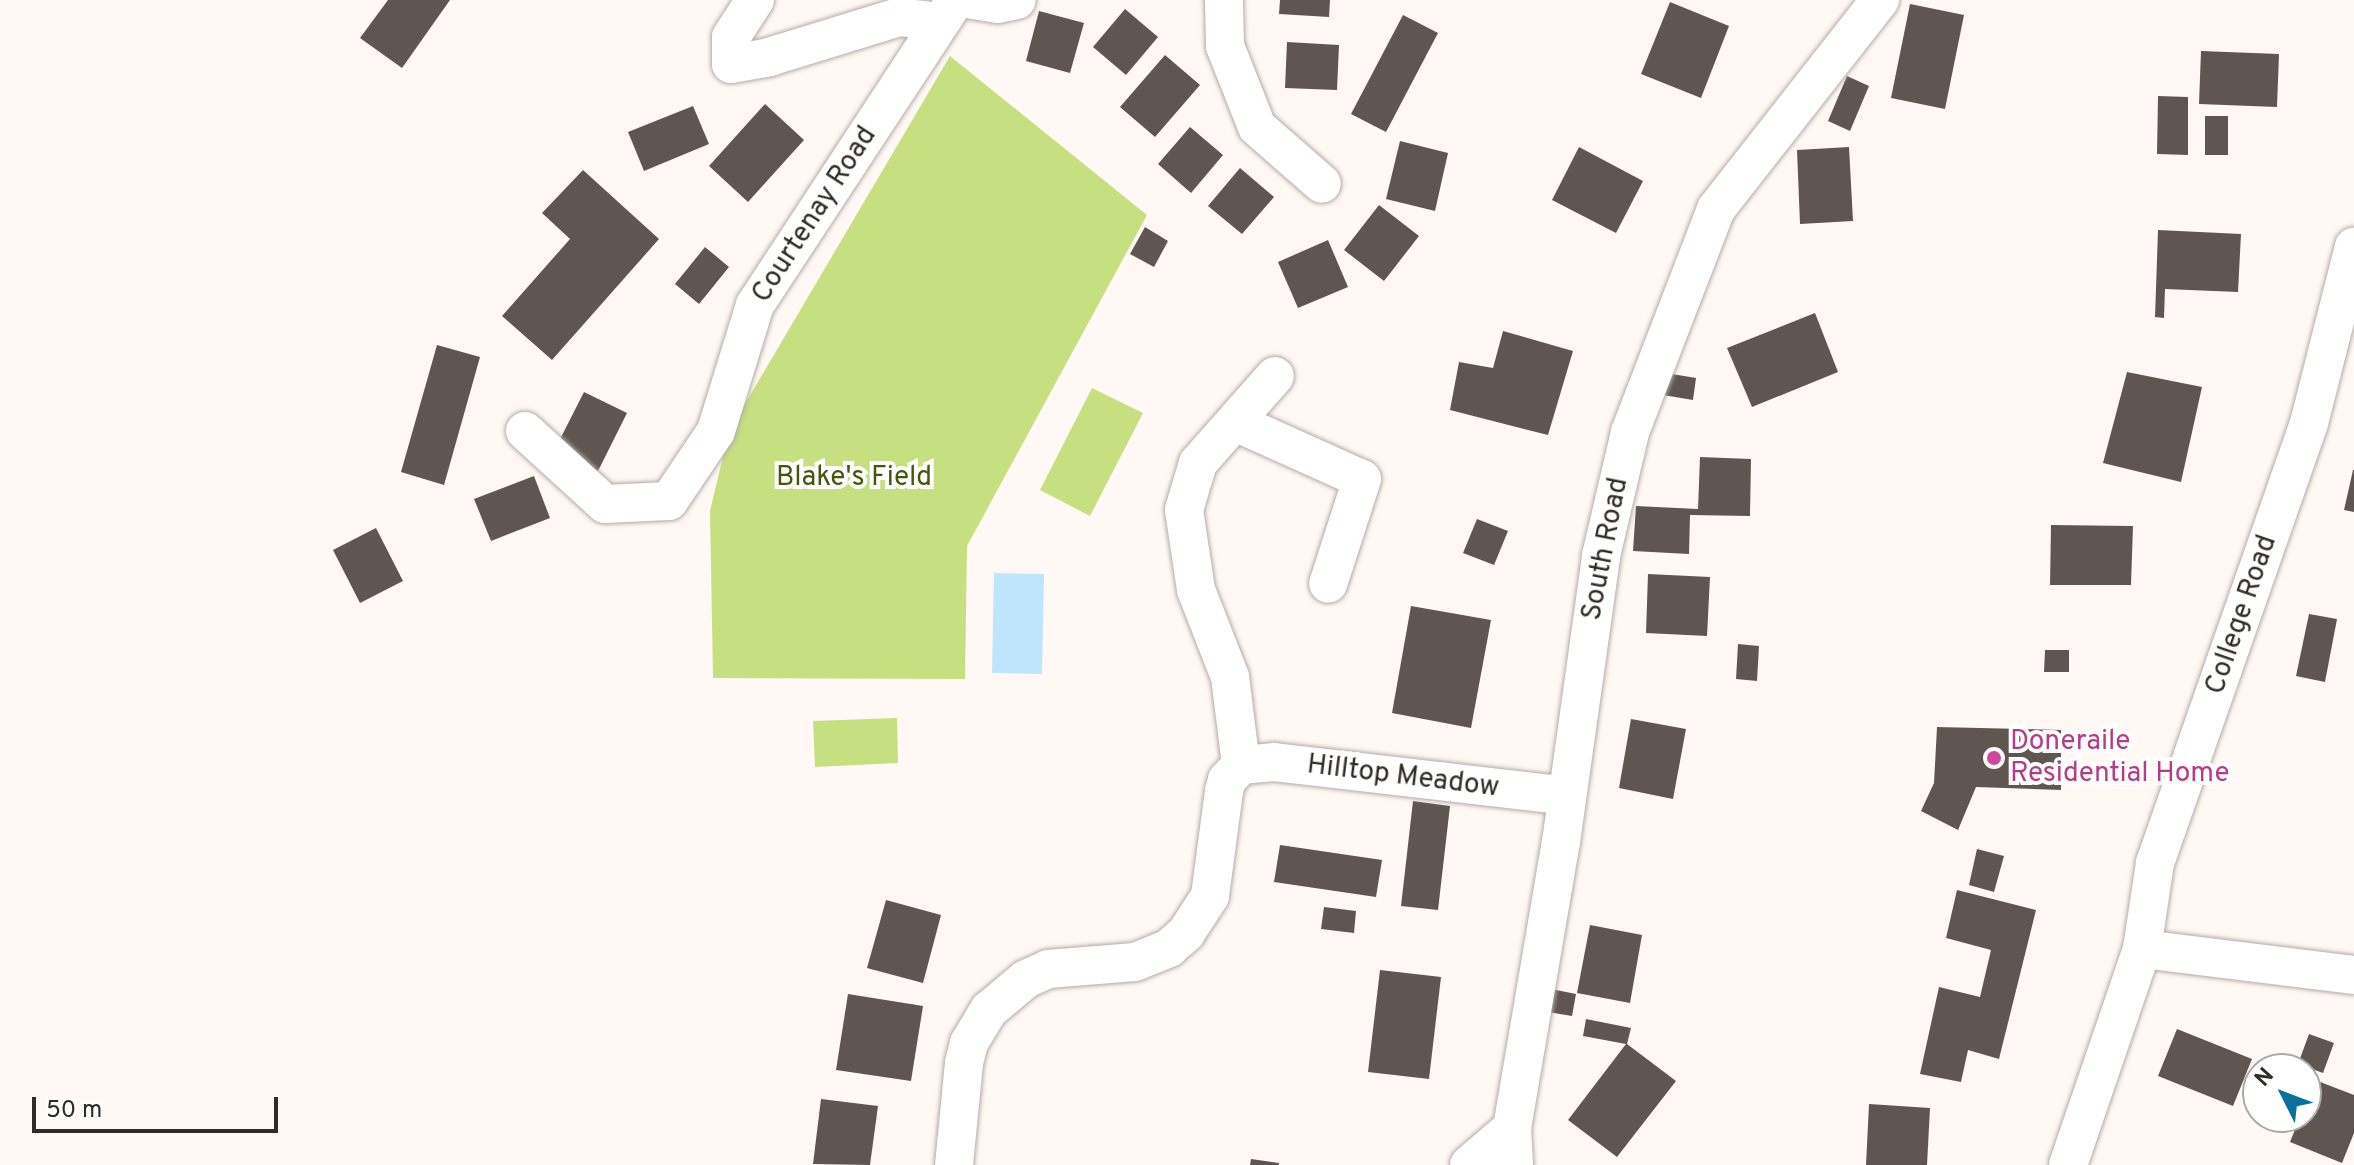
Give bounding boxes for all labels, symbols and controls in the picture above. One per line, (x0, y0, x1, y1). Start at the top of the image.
street label: Courtenay Road (745, 120, 885, 310)
park label: Blake's Field (776, 461, 932, 495)
street label: South Road (1576, 475, 1636, 623)
street label: College Road (2199, 531, 2285, 699)
place label: Doneraile Residential Home (2010, 725, 2229, 791)
street label: Hilltop Meadow (1305, 749, 1501, 805)
marker: Doneraile Residential Home (1985, 749, 2003, 767)
north arrow (2242, 1053, 2322, 1133)
text: N (2250, 1063, 2281, 1093)
scale bar (36, 1081, 282, 1131)
text: 50 m (46, 1096, 102, 1126)

